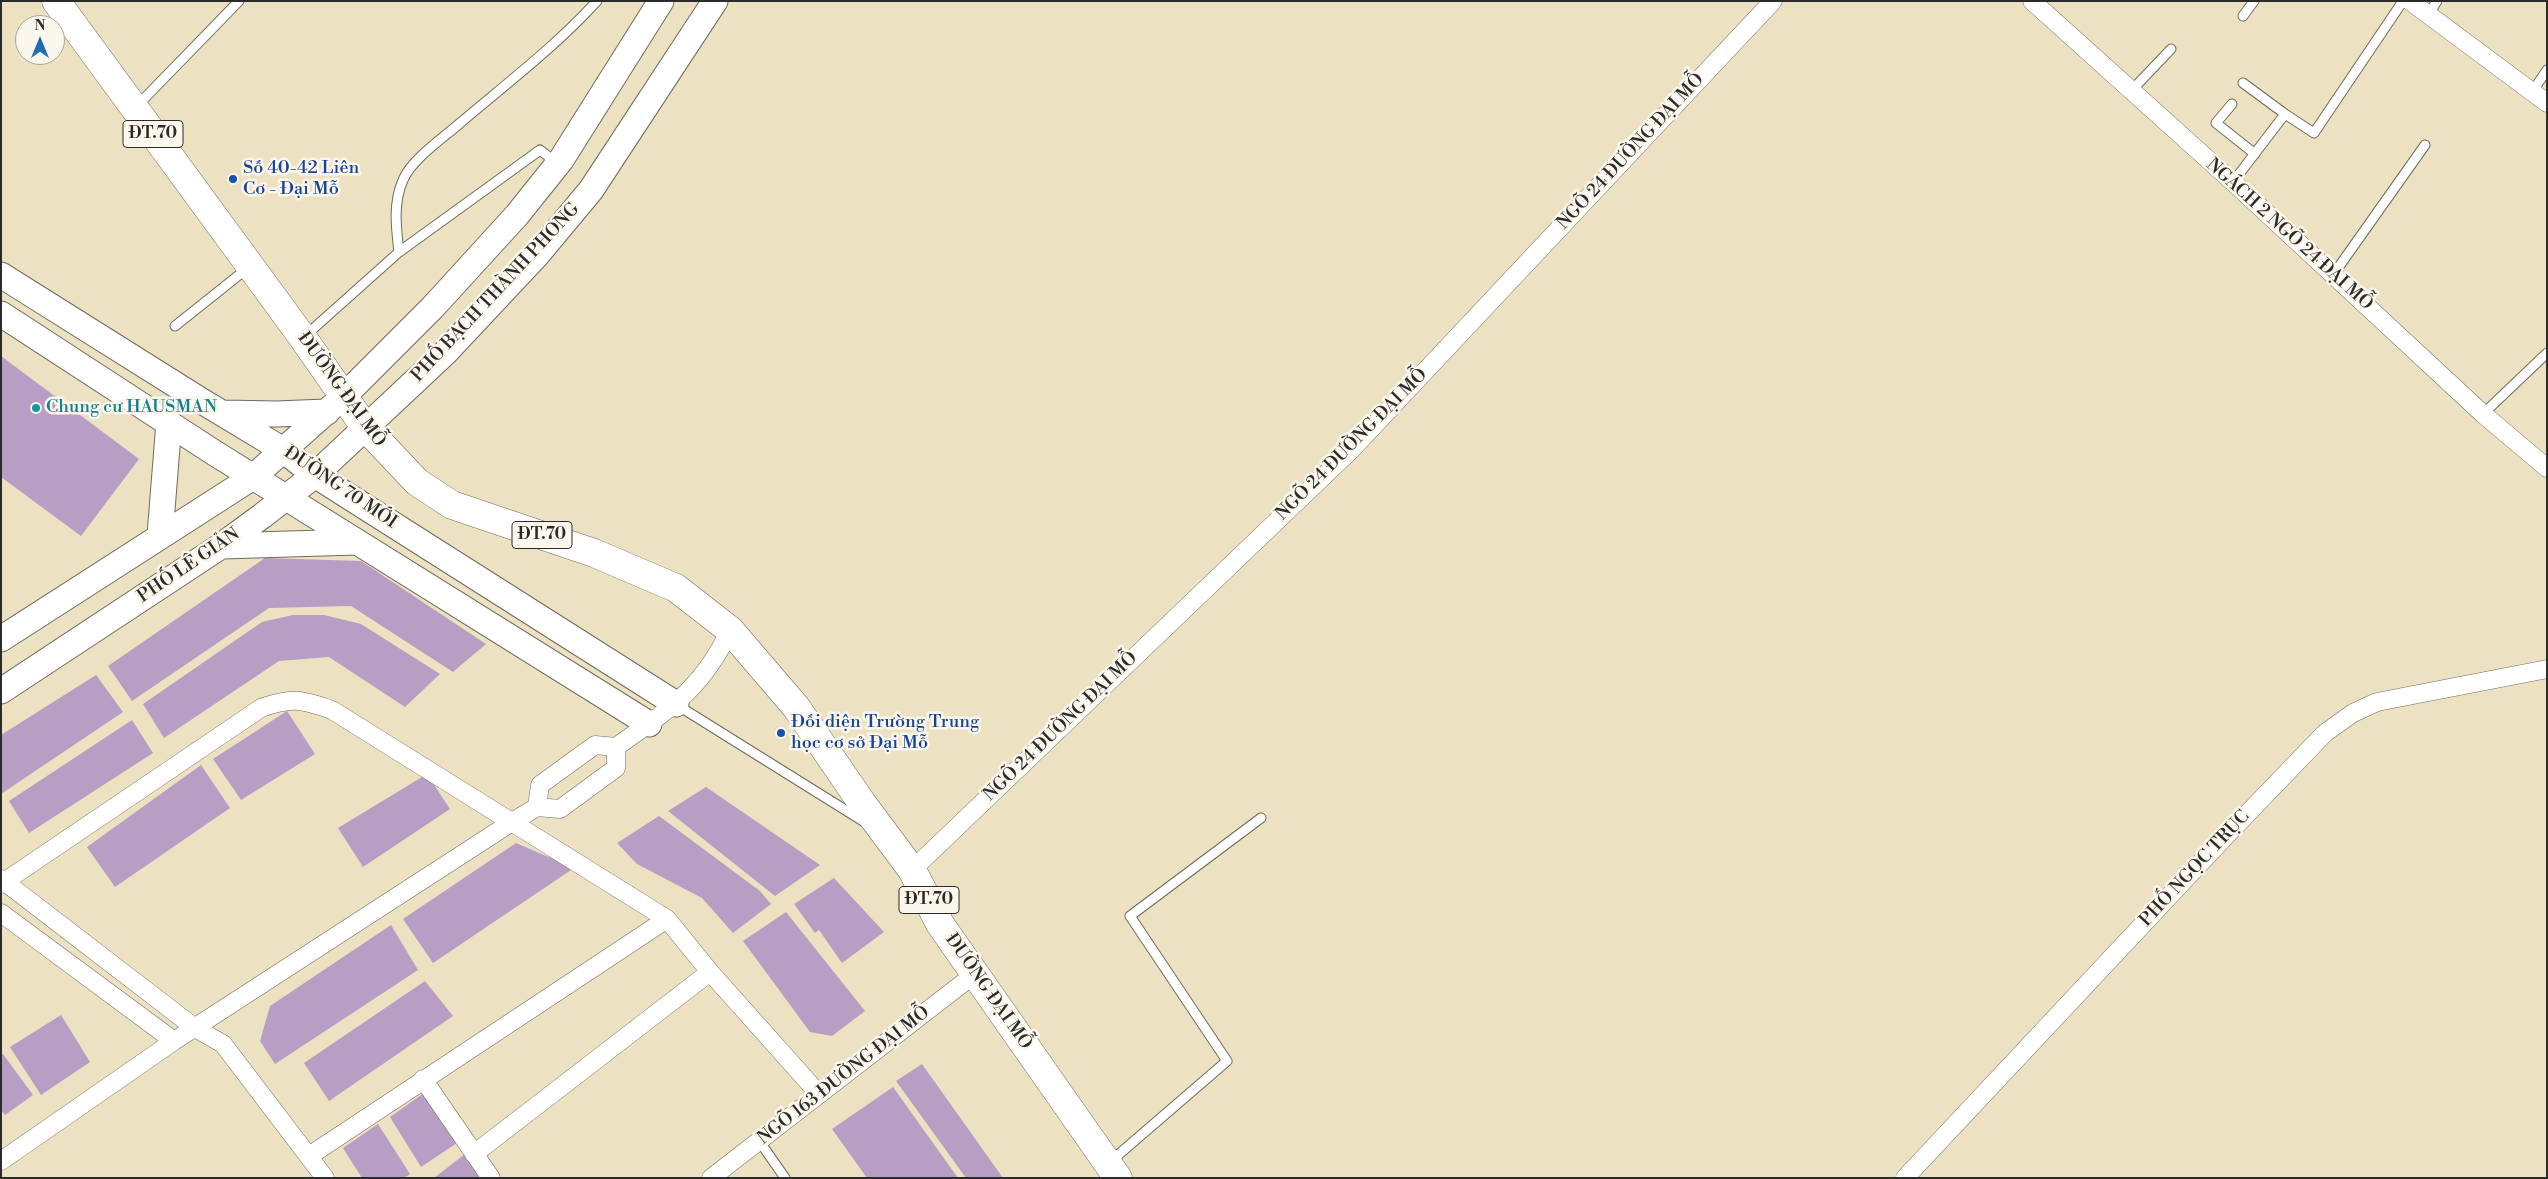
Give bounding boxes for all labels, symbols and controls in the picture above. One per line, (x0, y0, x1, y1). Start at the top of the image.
north arrow (15, 15, 65, 65)
text: N (34, 17, 46, 35)
street label: NGÕ 24 ĐƯỜNG ĐẠI MỖ (1553, 69, 1709, 235)
road number: ĐT.70 (123, 120, 183, 148)
street label: NGÁCH 2 NGÕ 24 ĐẠI MỖ (2201, 154, 2377, 316)
place label: Số 40-42 Liên Cơ - Đại Mỗ (243, 158, 359, 200)
marker: Số 40-42 Liên Cơ - Đại Mỗ (227, 173, 239, 185)
street label: PHỐ BẠCH THÀNH PHONG (407, 199, 585, 387)
street label: ĐƯỜNG ĐẠI MỖ (292, 328, 390, 452)
street label: NGÕ 24 ĐƯỜNG ĐẠI MỖ (1272, 365, 1432, 525)
place label: Chung cư HAUSMAN (46, 397, 217, 419)
marker: Chung cư HAUSMAN (30, 402, 42, 414)
street label: ĐƯỜNG 70 MỚI (279, 442, 401, 534)
road number: ĐT.70 (512, 522, 572, 548)
street label: PHỐ LÊ GIẢN (134, 524, 244, 608)
street label: NGÕ 24 ĐƯỜNG ĐẠI MỖ (980, 648, 1142, 806)
place label: Đối diện Trường Trung học cơ sở Đại Mỗ (791, 712, 979, 754)
marker: Đối diện Trường Trung học cơ sở Đại Mỗ (775, 727, 787, 739)
street label: PHỐ NGỌC TRỤC (2136, 806, 2254, 932)
road number: ĐT.70 (899, 886, 959, 914)
street label: ĐƯỜNG ĐẠI MỖ (940, 930, 1036, 1054)
street label: NGÕ 163 ĐƯỜNG ĐẠI MỖ (754, 1002, 934, 1150)

